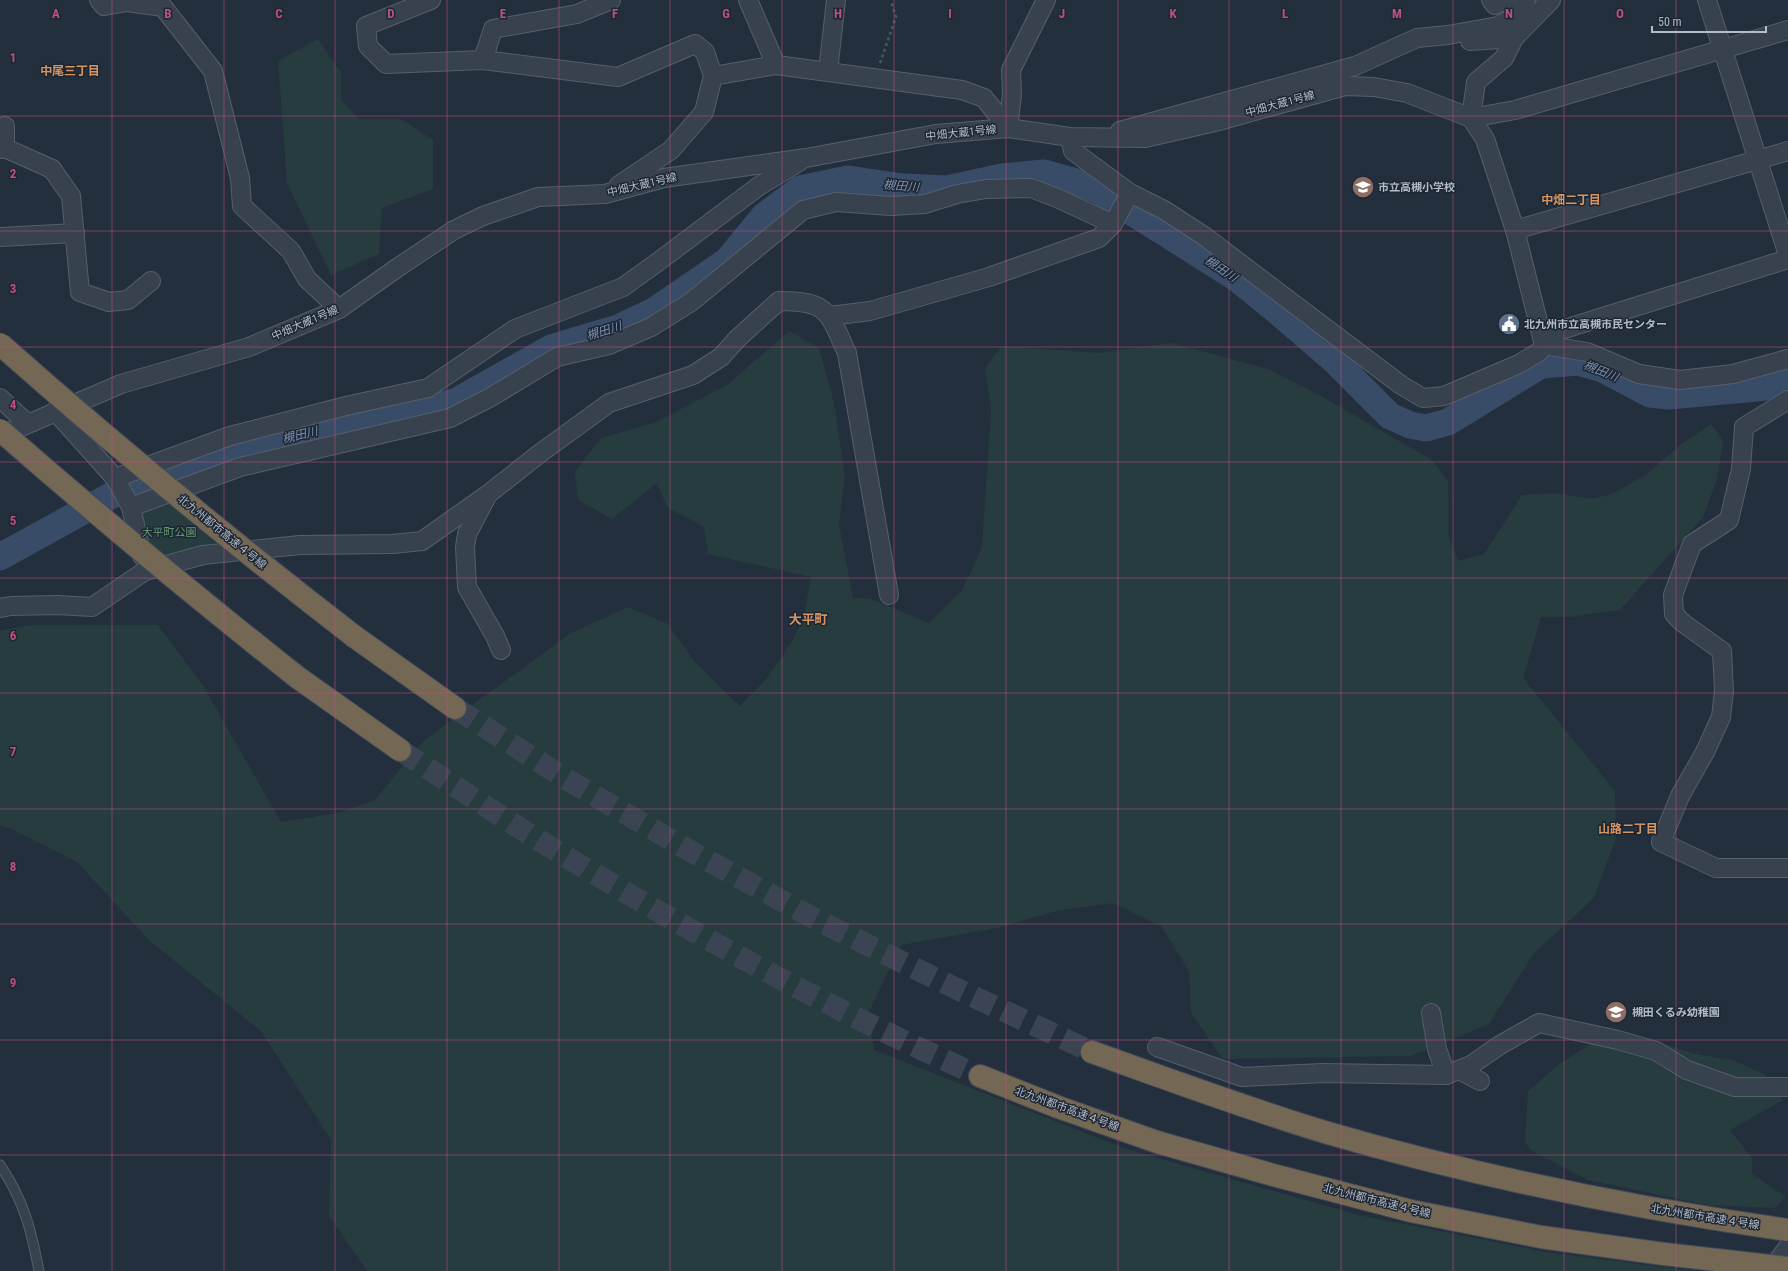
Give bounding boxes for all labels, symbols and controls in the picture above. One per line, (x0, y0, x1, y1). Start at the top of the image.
text: A (52, 6, 60, 21)
text: B (164, 6, 172, 21)
text: C (275, 6, 283, 21)
text: D (387, 6, 395, 21)
text: E (500, 6, 507, 21)
text: F (612, 6, 618, 21)
text: G (722, 6, 730, 21)
text: H (834, 6, 842, 21)
text: I (948, 6, 952, 21)
text: J (1059, 6, 1065, 21)
text: K (1169, 6, 1177, 21)
text: L (1282, 6, 1288, 21)
text: M (1392, 6, 1402, 21)
text: N (1505, 6, 1513, 21)
text: O (1616, 6, 1624, 21)
scale bar (1652, 8, 1766, 34)
text: 50 m (1658, 15, 1682, 29)
text: 1 (10, 50, 16, 65)
district label: 中尾三丁目 (40, 64, 100, 78)
street label: 中畑大蔵1号線 (1244, 88, 1316, 120)
street label: 中畑大蔵1号線 (925, 123, 997, 143)
text: 2 (10, 166, 17, 181)
street label: 中畑大蔵1号線 (606, 171, 678, 199)
school or university icon: 市立高槻小学校 (1350, 174, 1376, 200)
water label: 槻田川 (882, 177, 922, 195)
place label: 市立高槻小学校 (1378, 181, 1455, 194)
district label: 中畑二丁目 (1541, 193, 1601, 207)
water label: 槻田川 (1202, 253, 1241, 286)
text: 3 (10, 281, 16, 296)
street label: 中畑大蔵1号線 (270, 303, 340, 343)
public building icon: 北九州市立高槻市民センター (1496, 311, 1522, 337)
water label: 槻田川 (585, 318, 625, 343)
place label: 北九州市立高槻市民センター (1524, 318, 1667, 331)
water label: 槻田川 (1582, 358, 1622, 385)
text: 4 (10, 397, 17, 412)
water label: 槻田川 (281, 423, 321, 446)
street label: 北九州都市高速４号線 (175, 492, 269, 572)
text: 5 (10, 513, 17, 528)
park label: 大平町公園 (142, 526, 197, 539)
district label: 大平町 (788, 612, 828, 627)
text: 6 (10, 628, 17, 643)
text: 7 (10, 744, 17, 759)
district label: 山路二丁目 (1598, 822, 1658, 836)
text: 8 (10, 859, 16, 874)
text: 9 (10, 975, 16, 990)
school or university icon: 槻田くるみ幼稚園 (1603, 999, 1629, 1025)
place label: 槻田くるみ幼稚園 (1632, 1006, 1720, 1019)
street label: 北九州都市高速４号線 (1013, 1084, 1121, 1134)
street label: 北九州都市高速４号線 (1322, 1181, 1432, 1221)
street label: 北九州都市高速４号線 (1650, 1202, 1760, 1232)

